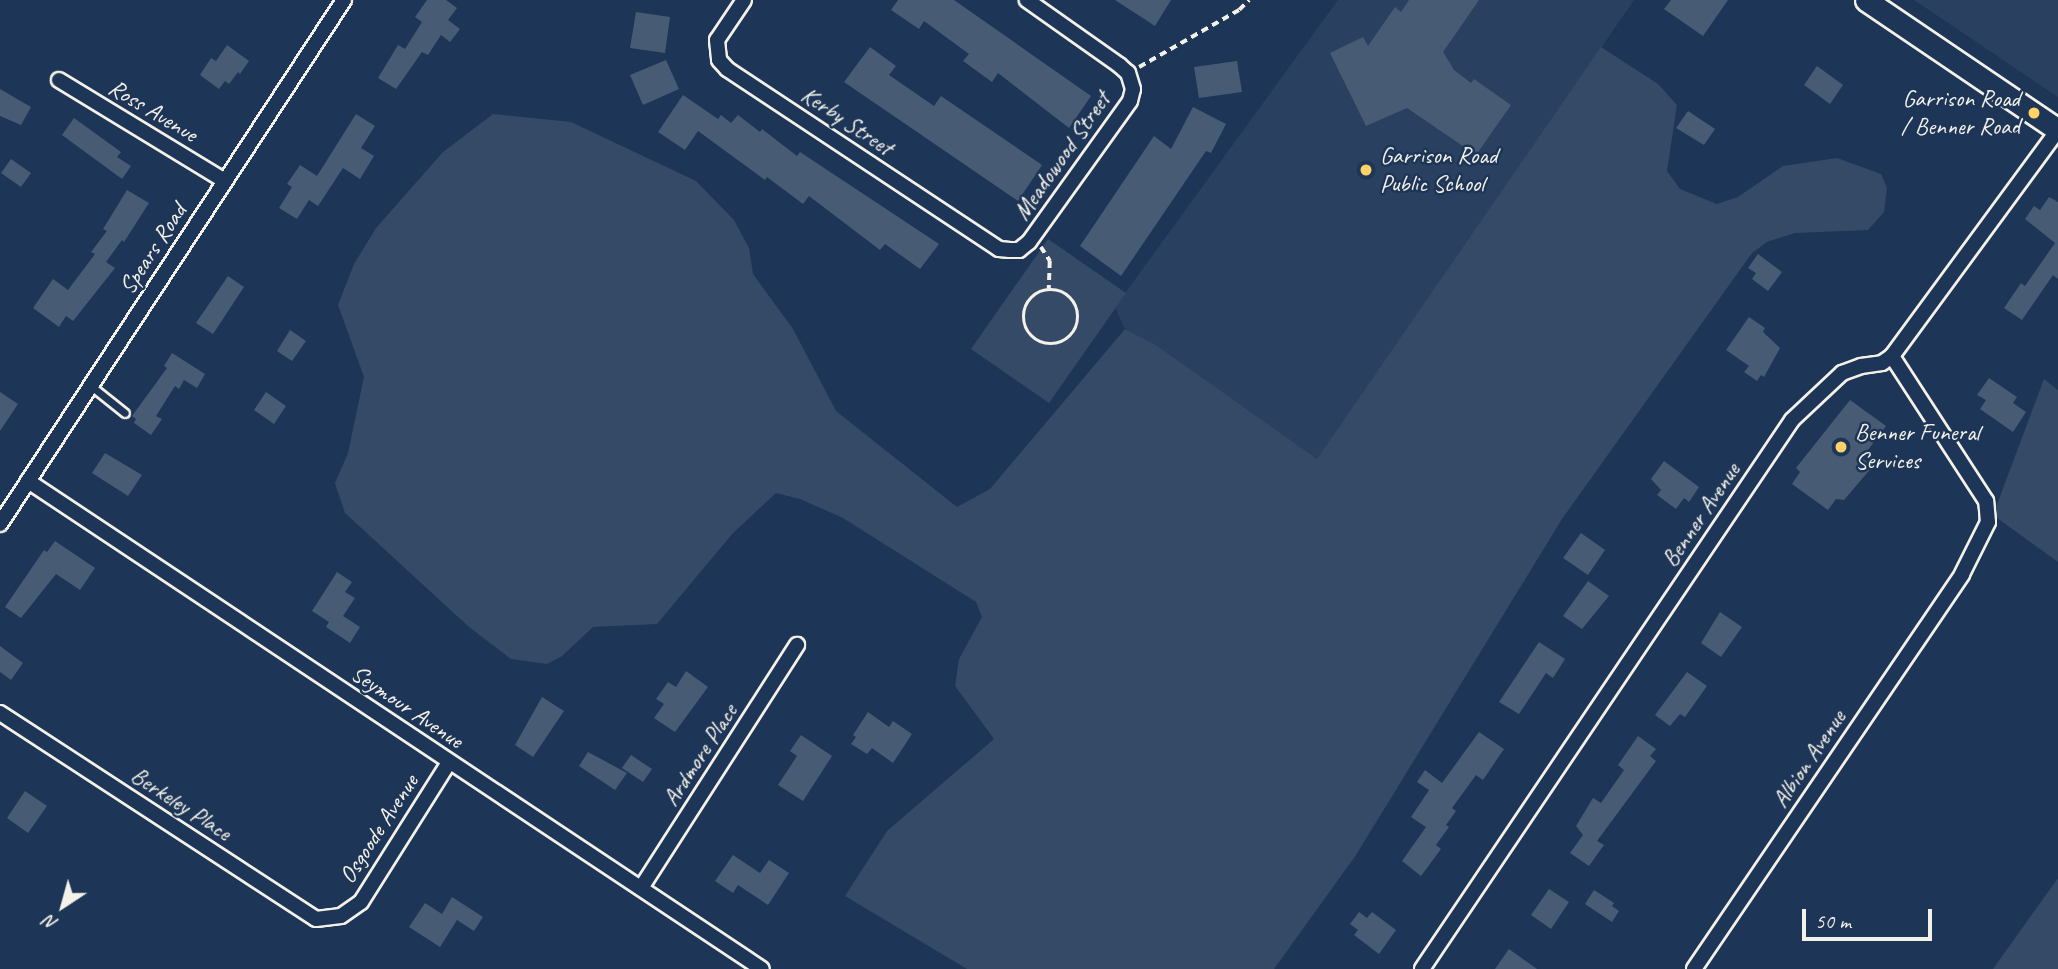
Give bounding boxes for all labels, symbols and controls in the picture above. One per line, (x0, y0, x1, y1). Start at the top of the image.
street label: Ross Avenue (103, 73, 203, 149)
street label: Kerby Street (796, 80, 898, 162)
place label: Garrison Road / Benner Road (1902, 85, 2020, 141)
street label: Meadowood Street (1007, 87, 1117, 225)
marker: Garrison Road / Benner Road (2026, 105, 2042, 121)
place label: Garrison Road Public School (1380, 142, 1497, 198)
marker: Garrison Road Public School (1358, 162, 1374, 178)
street label: Spears Road (113, 199, 193, 299)
place label: Benner Funeral Services (1855, 419, 1980, 475)
marker: Benner Funeral Services (1833, 439, 1849, 455)
street label: Benner Avenue (1656, 458, 1746, 572)
street label: Seymour Avenue (346, 659, 468, 755)
street label: Ardmore Place (656, 698, 744, 812)
street label: Albion Avenue (1766, 705, 1852, 813)
street label: Berkeley Place (126, 761, 236, 847)
street label: Osgoode Avenue (333, 769, 425, 889)
north arrow (28, 871, 98, 941)
scale bar (1806, 895, 1936, 939)
text: 50 m (1815, 908, 1851, 934)
text: N (39, 910, 62, 936)

